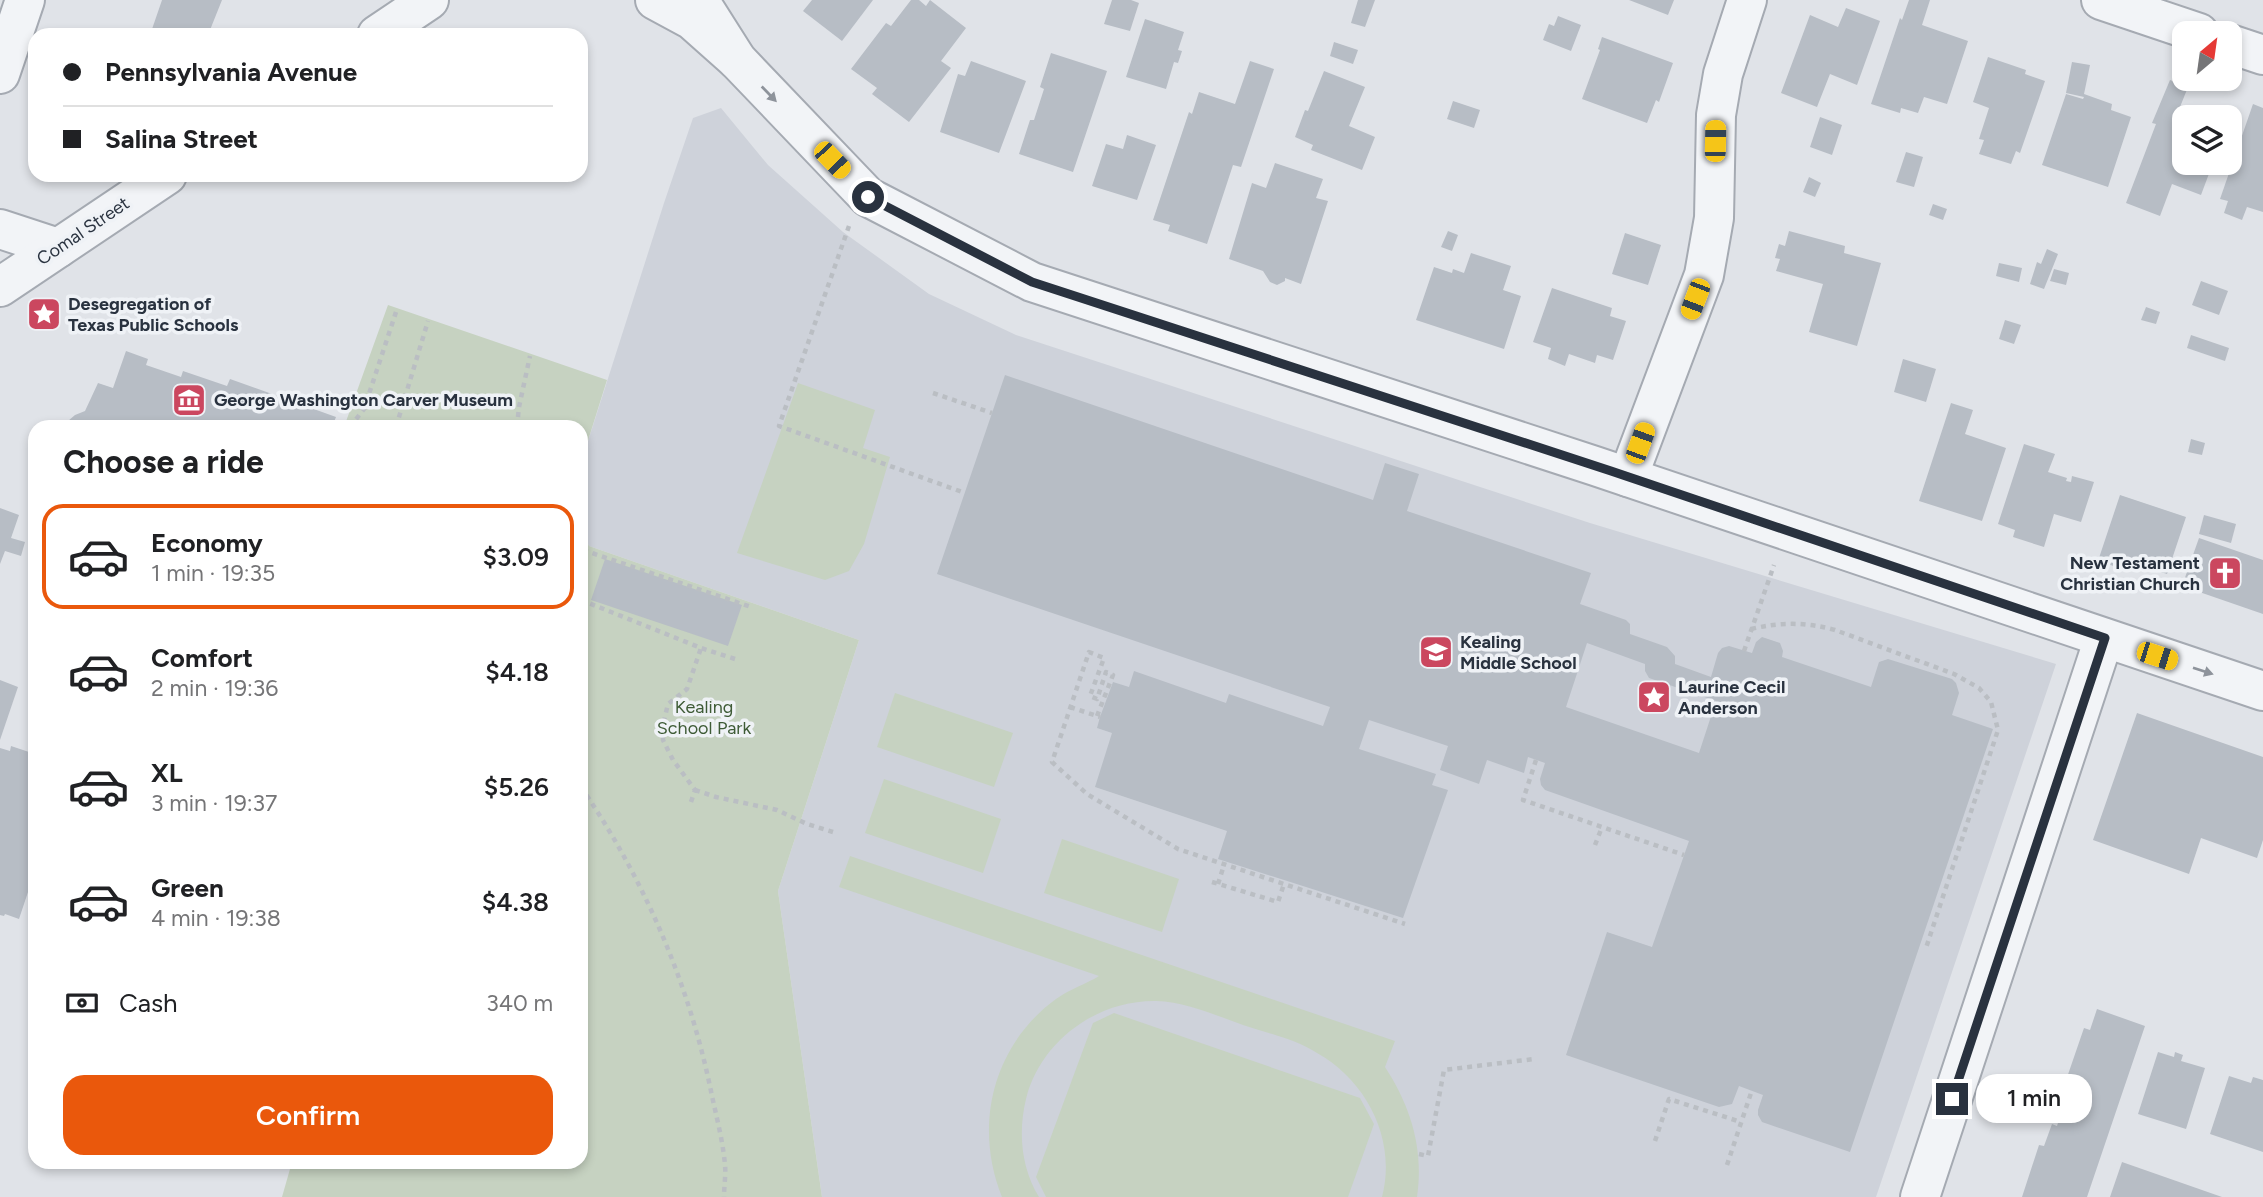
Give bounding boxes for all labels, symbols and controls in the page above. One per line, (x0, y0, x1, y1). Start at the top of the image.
north arrow (2172, 21, 2242, 91)
map controls (2172, 21, 2242, 175)
text: Pennsylvania Avenue (105, 56, 357, 88)
one-way arrow (760, 85, 776, 102)
button: layers (2172, 105, 2242, 175)
car (1705, 120, 1726, 162)
text: Salina Street (105, 123, 258, 155)
car (810, 138, 855, 182)
route start (852, 181, 884, 213)
street label: Comal Street (33, 192, 134, 270)
car (1678, 276, 1713, 322)
place label: Desegregation of Texas Public Schools (68, 293, 239, 336)
place icon: Desegregation of Texas Public Schools (25, 295, 63, 333)
museum icon: George Washington Carver Museum (170, 381, 208, 419)
place label: George Washington Carver Museum (214, 389, 513, 411)
car (1623, 420, 1658, 466)
text: Choose a ride (63, 443, 264, 481)
icon: car (67, 525, 130, 588)
text: Economy (151, 527, 263, 559)
text: $3.09 (482, 541, 549, 573)
place label: New Testament Christian Church (2060, 552, 2200, 595)
church icon: New Testament Christian Church (2206, 554, 2244, 592)
text: 1 min · 19:35 (151, 559, 275, 587)
place label: Kealing Middle School (1460, 631, 1577, 674)
school or university icon: Kealing Middle School (1417, 633, 1455, 671)
icon: car (67, 640, 130, 703)
car (2134, 640, 2181, 672)
text: Comfort (151, 642, 253, 674)
text: $4.18 (485, 656, 549, 688)
one-way arrow (2193, 666, 2214, 677)
text: 2 min · 19:36 (151, 674, 278, 702)
place label: Laurine Cecil Anderson (1678, 676, 1786, 719)
place icon: Laurine Cecil Anderson (1635, 678, 1673, 716)
park label: Kealing School Park (657, 696, 751, 739)
icon: car (67, 755, 130, 818)
text: XL (151, 757, 183, 789)
text: $5.26 (484, 771, 549, 803)
text: 3 min · 19:37 (151, 789, 277, 817)
icon: car (67, 870, 130, 933)
text: Green (151, 872, 224, 904)
text: $4.38 (482, 886, 549, 918)
text: 4 min · 19:38 (151, 904, 281, 932)
icon: cash (63, 984, 101, 1022)
text: Cash (119, 987, 178, 1019)
text: 340 m (486, 989, 553, 1017)
callout: 1 min (1976, 1074, 2092, 1124)
button: Confirm (63, 1075, 553, 1155)
route end (1936, 1083, 1968, 1115)
text: 1 min (2007, 1084, 2061, 1112)

